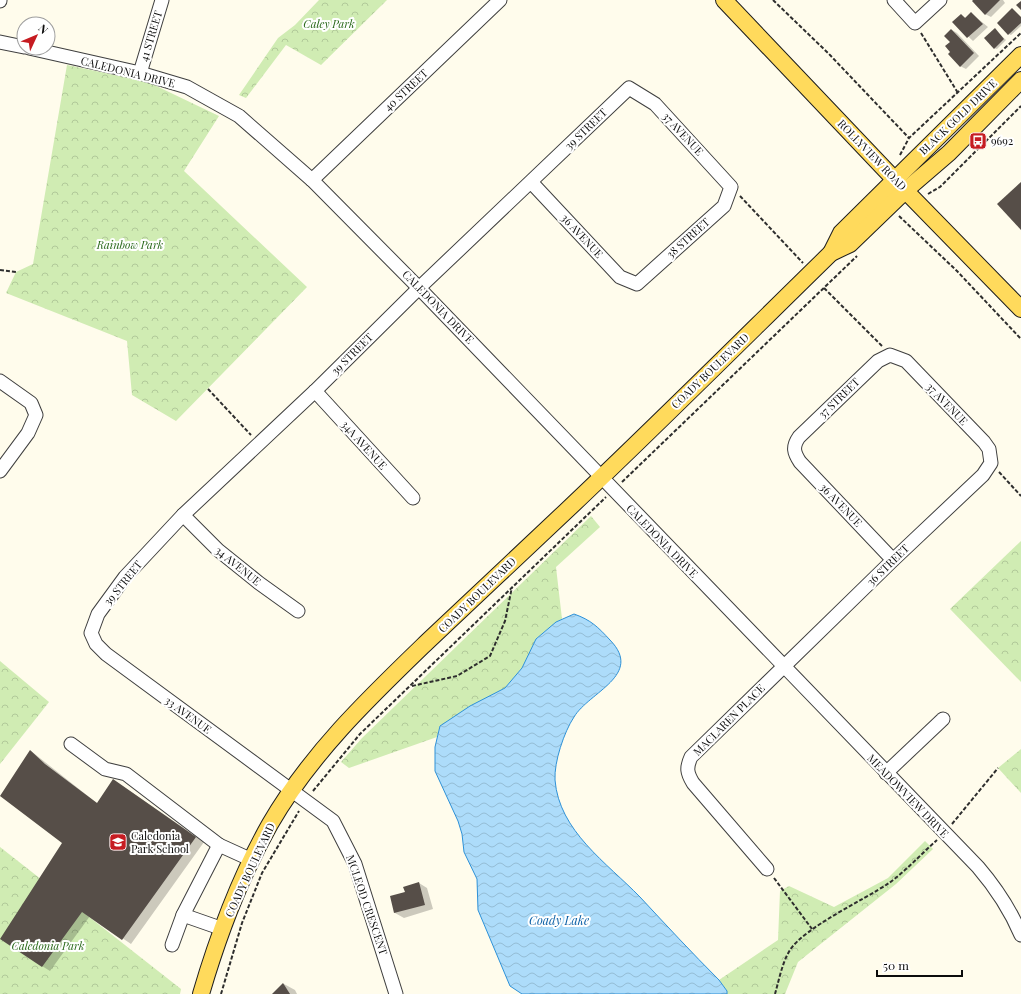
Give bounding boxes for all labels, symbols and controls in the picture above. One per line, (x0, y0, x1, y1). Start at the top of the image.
street label: 41 STREET (136, 8, 165, 63)
north arrow (16, 16, 56, 56)
park label: Caley Park (303, 16, 355, 31)
text: N (35, 21, 52, 37)
street label: CALEDONIA DRIVE (79, 53, 177, 91)
street label: 40 STREET (380, 65, 431, 114)
street label: BLACK GOLD DRIVE (915, 75, 1000, 158)
street label: 39 STREET (561, 105, 610, 153)
street label: 37 AVENUE (660, 109, 707, 159)
street label: ROLLYVIEW ROAD (835, 116, 910, 193)
bus stop icon: 9692 (968, 131, 988, 151)
place label: 9692 (991, 133, 1013, 148)
street label: 36 AVENUE (558, 210, 607, 261)
street label: 38 STREET (663, 214, 713, 261)
park label: Rainbow Park (96, 237, 164, 252)
street label: CALEDONIA DRIVE (399, 267, 478, 347)
street label: 39 STREET (327, 329, 376, 378)
street label: COADY BOULEVARD (668, 330, 752, 412)
street label: 37 STREET (815, 374, 863, 421)
street label: 37 AVENUE (923, 379, 972, 428)
street label: 34A AVENUE (338, 417, 391, 473)
street label: 36 AVENUE (817, 480, 866, 530)
street label: CALEDONIA DRIVE (623, 501, 702, 581)
street label: 36 STREET (863, 541, 912, 589)
street label: 34 AVENUE (212, 543, 265, 589)
street label: COADY BOULEVARD (435, 554, 519, 636)
street label: 39 STREET (100, 557, 145, 608)
street label: MACLAREN PLACE (690, 680, 768, 759)
street label: 33 AVENUE (162, 693, 215, 737)
street label: MEADOWVIEW DRIVE (864, 751, 952, 841)
street label: COADY BOULEVARD (221, 820, 278, 919)
place label: Caledonia Park School (131, 828, 189, 856)
school or university icon: Caledonia Park School (108, 832, 128, 852)
street label: MCLEOD CRESCENT (343, 853, 392, 957)
water label: Coady Lake (529, 912, 589, 928)
park label: Caledonia Park (12, 938, 85, 953)
scale bar (877, 952, 962, 978)
text: 50 m (883, 957, 909, 973)

